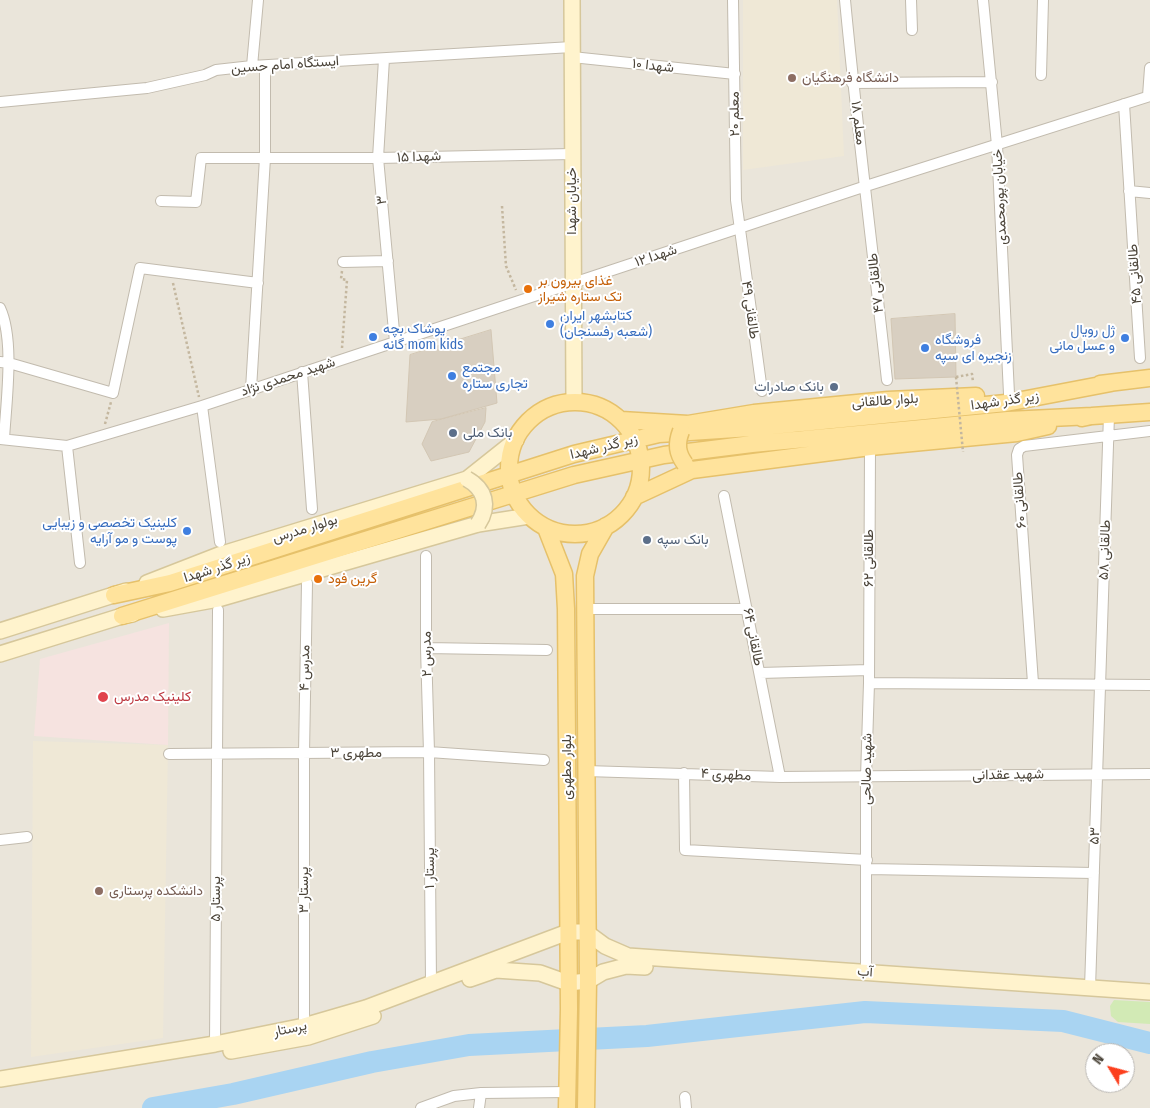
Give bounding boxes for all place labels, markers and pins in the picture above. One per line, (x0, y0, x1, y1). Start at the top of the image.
place label: دانشگاه فرهنگیان (802, 70, 899, 86)
marker: دانشگاه فرهنگیان (786, 72, 798, 84)
place label: غذای بیرون بر تک ستاره شیراز (538, 273, 622, 306)
marker: غذای بیرون بر تک ستاره شیراز (522, 283, 534, 295)
place label: کتابشهر ایران (شعبه رفسنجان) (560, 308, 652, 341)
marker: کتابشهر ایران (شعبه رفسنجان) (544, 318, 556, 330)
place label: پوشاک بچه گانه mom kids (383, 321, 463, 354)
place label: ژل رویال و عسل مانی (1049, 322, 1115, 354)
marker: پوشاک بچه گانه mom kids (367, 331, 379, 343)
place label: فروشگاه زنجیره ای سپه (935, 332, 1012, 364)
marker: ژل رویال و عسل مانی (1119, 332, 1131, 344)
marker: فروشگاه زنجیره ای سپه (919, 342, 931, 354)
place label: مجتمع تجاری ستاره (462, 360, 528, 392)
marker: مجتمع تجاری ستاره (446, 370, 458, 382)
place label: بانک صادرات (754, 379, 824, 395)
marker: بانک صادرات (828, 381, 840, 393)
place label: بانک ملی (463, 425, 512, 441)
marker: بانک ملی (447, 427, 459, 439)
place label: کلینیک تخصصی و زیبایی پوست و مو آرایه (42, 515, 177, 548)
marker: کلینیک تخصصی و زیبایی پوست و مو آرایه (181, 525, 193, 537)
place label: بانک سپه (657, 532, 709, 548)
marker: بانک سپه (641, 534, 653, 546)
place label: گرین فود (328, 571, 377, 587)
marker: گرین فود (312, 573, 324, 585)
place label: کلینیک مدرس (114, 689, 191, 705)
marker: کلینیک مدرس (96, 690, 110, 704)
place label: دانشکده پرستاری (109, 883, 203, 899)
marker: دانشکده پرستاری (93, 885, 105, 897)

